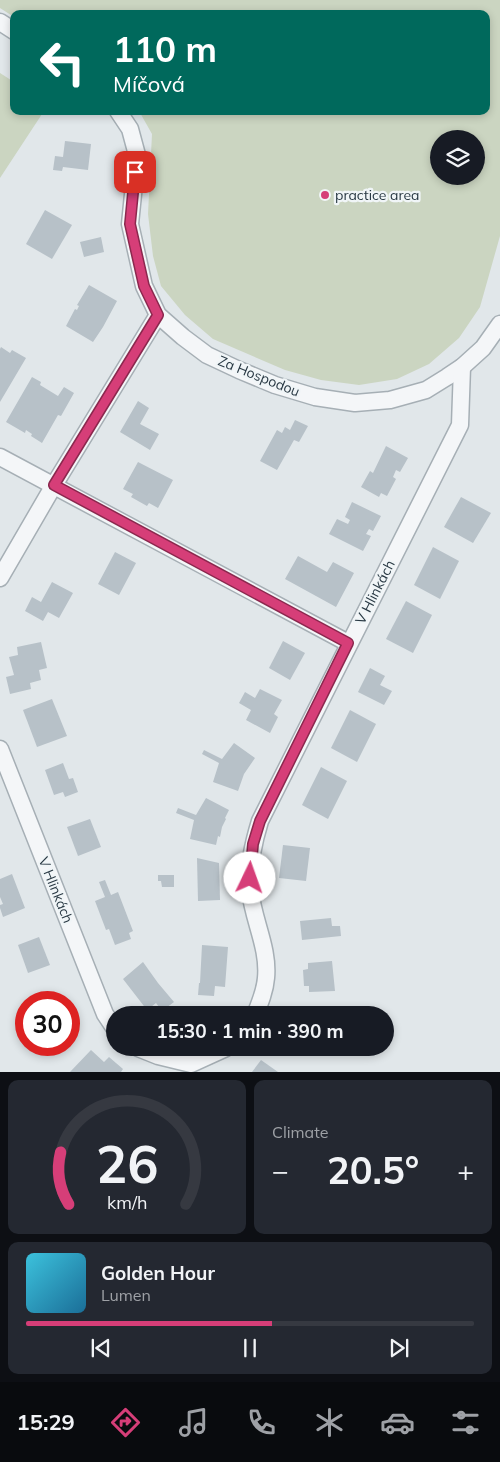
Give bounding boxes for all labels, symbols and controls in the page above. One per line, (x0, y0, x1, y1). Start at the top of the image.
text: 110 m (113, 27, 217, 71)
icon: left (30, 30, 95, 95)
text: Míčová (113, 70, 185, 98)
map controls (430, 130, 485, 185)
button: layers (430, 130, 485, 185)
pin (114, 151, 156, 193)
icon: arrive (121, 158, 149, 186)
place label: practice area (335, 186, 419, 204)
marker: practice area (319, 189, 331, 201)
street label: Za Hospodou (215, 351, 303, 401)
street label: V Hlinkách (351, 557, 399, 627)
position arrow (223, 851, 275, 903)
street label: V Hlinkách (35, 854, 77, 926)
speed limit sign: 30 (15, 991, 80, 1056)
text: 15:30 · 1 min · 390 m (156, 1019, 344, 1043)
text: Climate (272, 1122, 328, 1142)
text: 26 (96, 1131, 158, 1196)
text: 20.5° (327, 1146, 419, 1194)
text: − (272, 1153, 289, 1188)
text: + (457, 1153, 474, 1188)
text: km/h (107, 1191, 147, 1213)
text: Golden Hour (101, 1261, 215, 1285)
text: Lumen (101, 1285, 151, 1305)
icon: previous (87, 1334, 115, 1362)
icon: pause (236, 1334, 264, 1362)
icon: next (385, 1334, 413, 1362)
icon: directions (108, 1405, 143, 1440)
icon: music (176, 1405, 211, 1440)
icon: phone (244, 1405, 279, 1440)
icon: climate (312, 1405, 347, 1440)
icon: car (380, 1405, 415, 1440)
icon: filters (448, 1405, 483, 1440)
text: 15:29 (17, 1408, 75, 1436)

